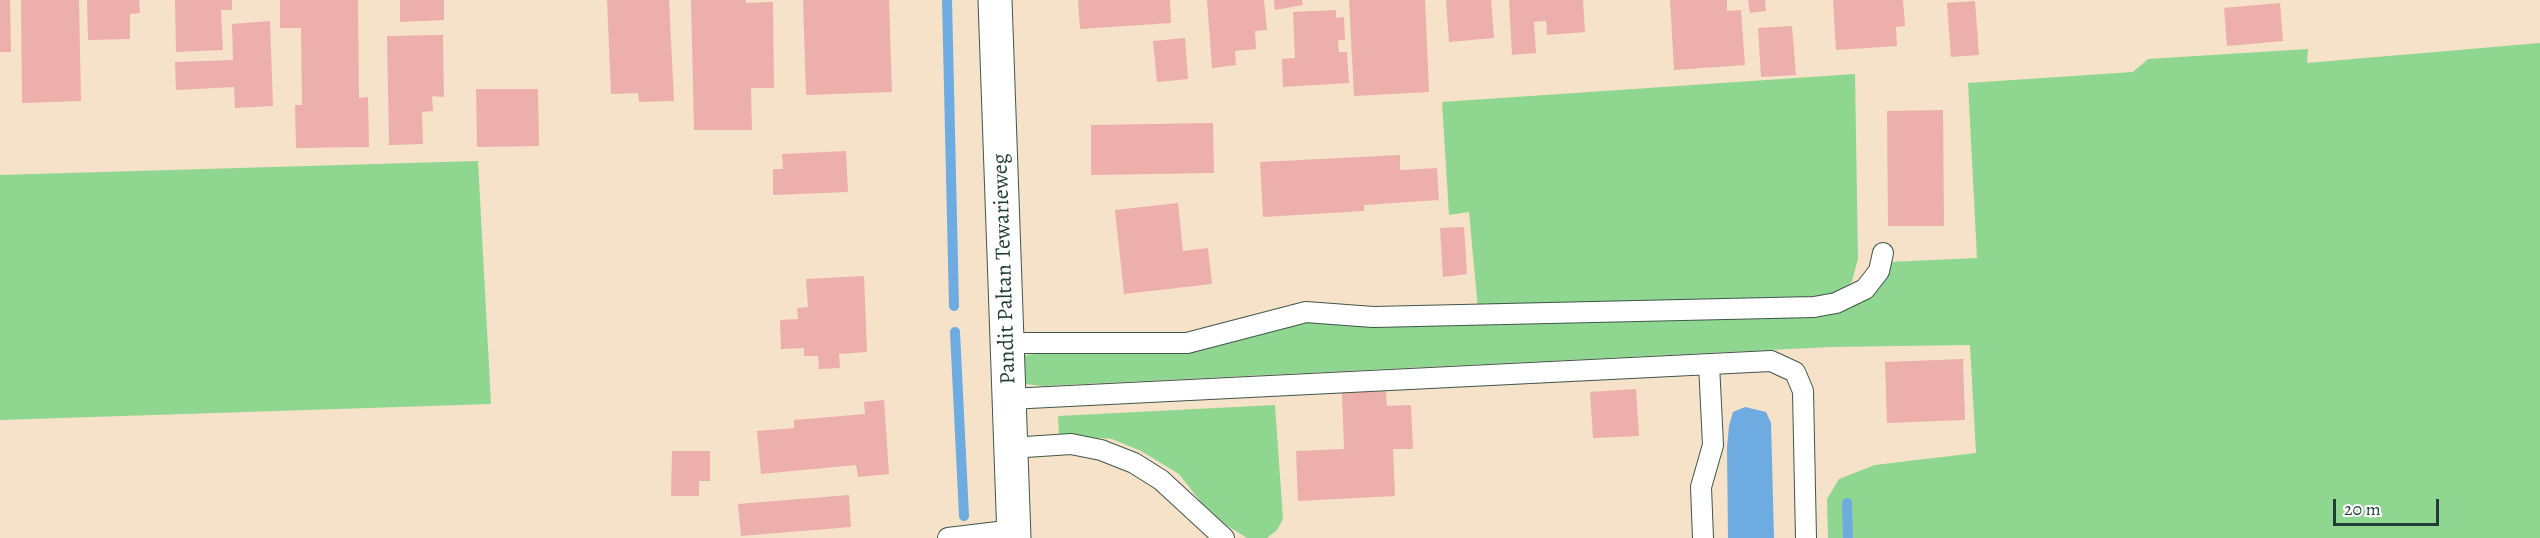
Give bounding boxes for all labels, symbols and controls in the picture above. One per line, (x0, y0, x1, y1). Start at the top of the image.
street label: Pandit Paltan Tewarieweg (988, 153, 1022, 385)
scale bar (2336, 487, 2442, 525)
text: 20 m (2344, 497, 2381, 521)

